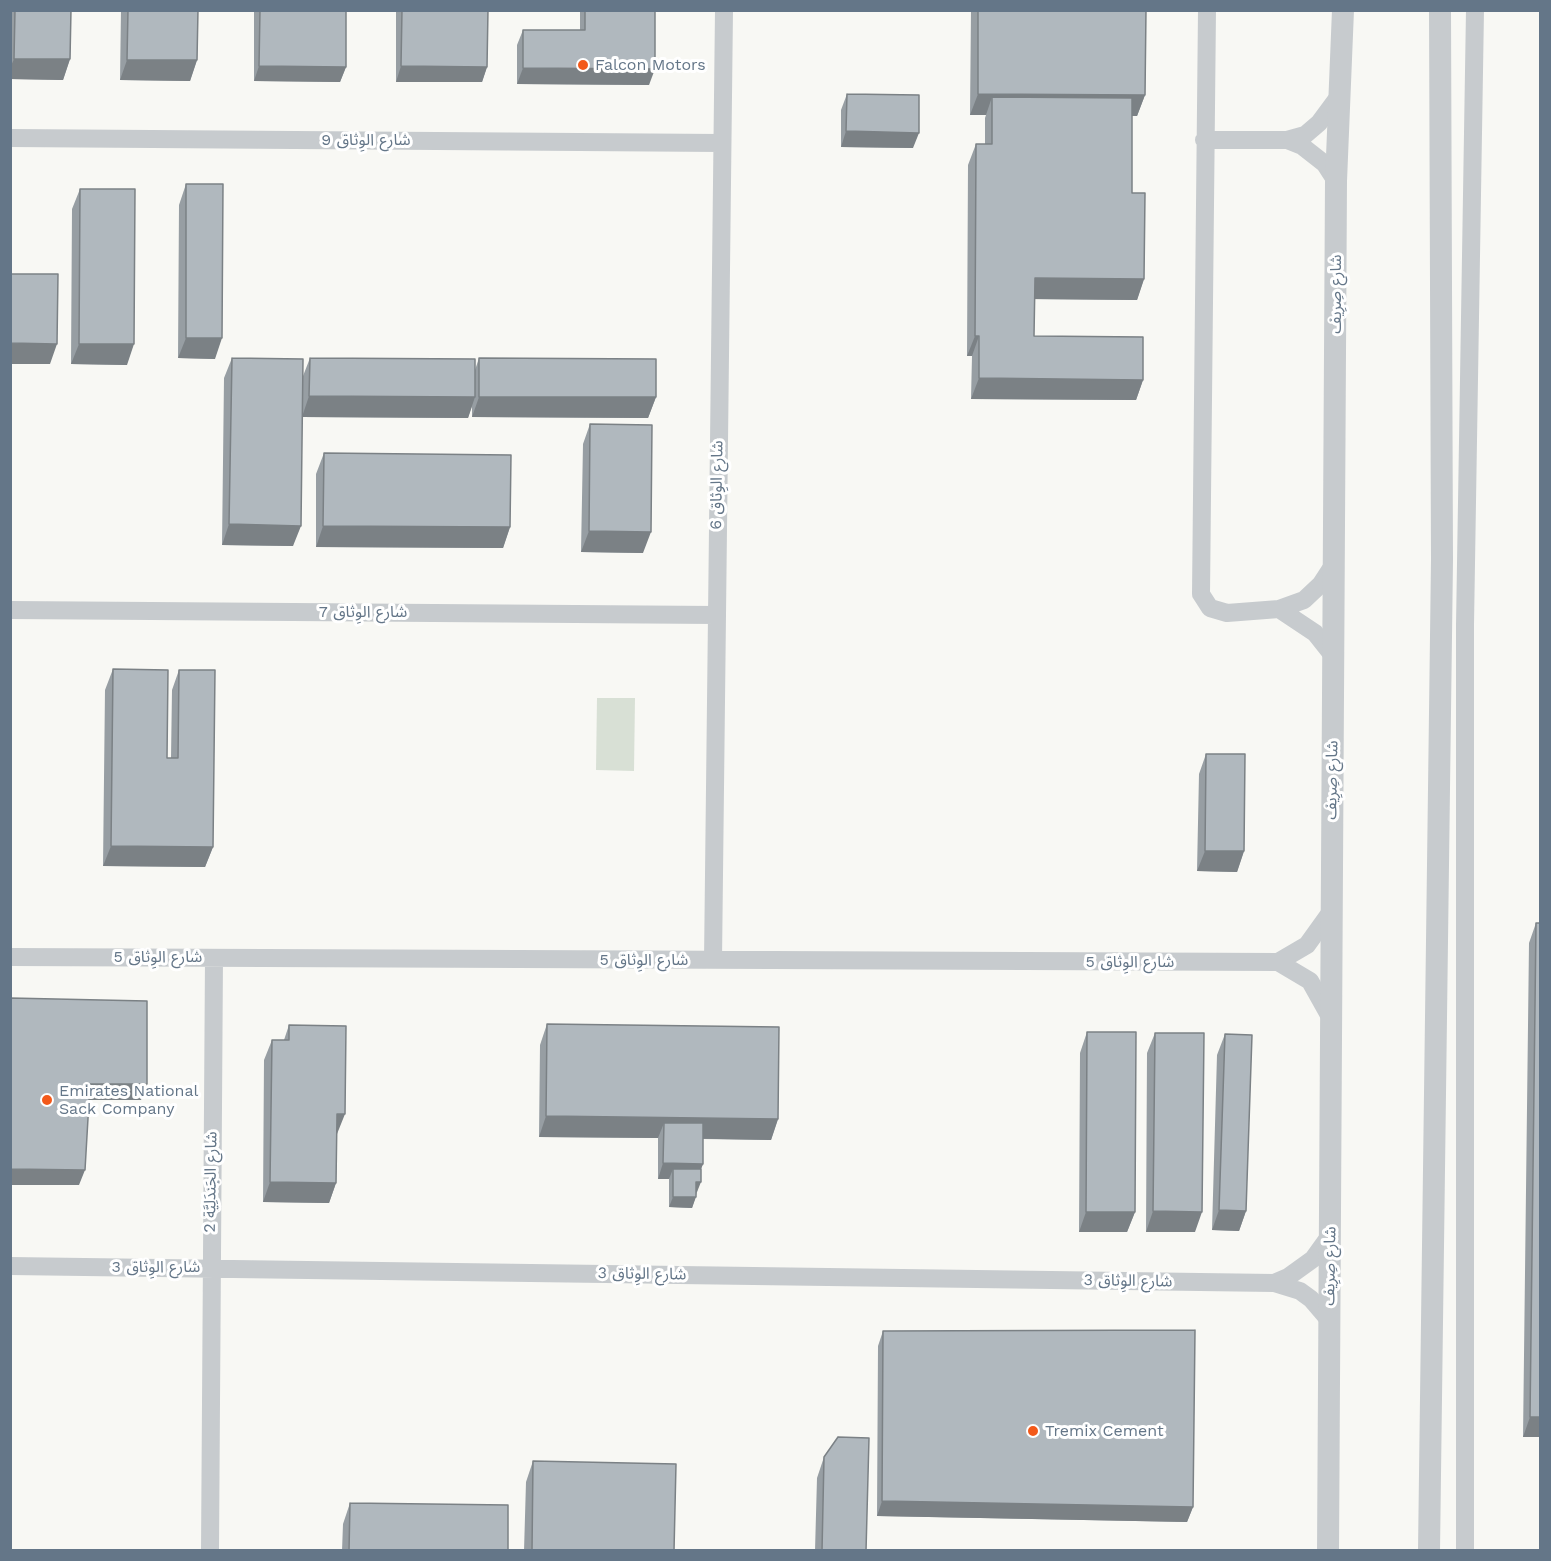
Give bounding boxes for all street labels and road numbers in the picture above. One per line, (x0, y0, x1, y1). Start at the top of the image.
street label: شارع الوِثاق 9 (321, 130, 411, 150)
street label: شارع صِرِيف (1326, 254, 1346, 334)
street label: شارع الوِثاق 6 (707, 440, 727, 530)
street label: شارع الوِثاق 7 (319, 602, 407, 622)
street label: شارع صِرِيف (1322, 740, 1342, 820)
street label: شارع الوِثاق 5 (114, 947, 202, 967)
street label: شارع الوِثاق 5 (600, 950, 688, 970)
street label: شارع الوِثاق 5 (1086, 952, 1174, 972)
street label: شارع الجَندَلِيَّة 2 (201, 1131, 221, 1233)
street label: شارع صِرِيف (1320, 1226, 1340, 1306)
street label: شارع الوِثاق 3 (112, 1257, 200, 1277)
street label: شارع الوِثاق 3 (597, 1264, 687, 1284)
street label: شارع الوِثاق 3 (1083, 1271, 1173, 1291)

